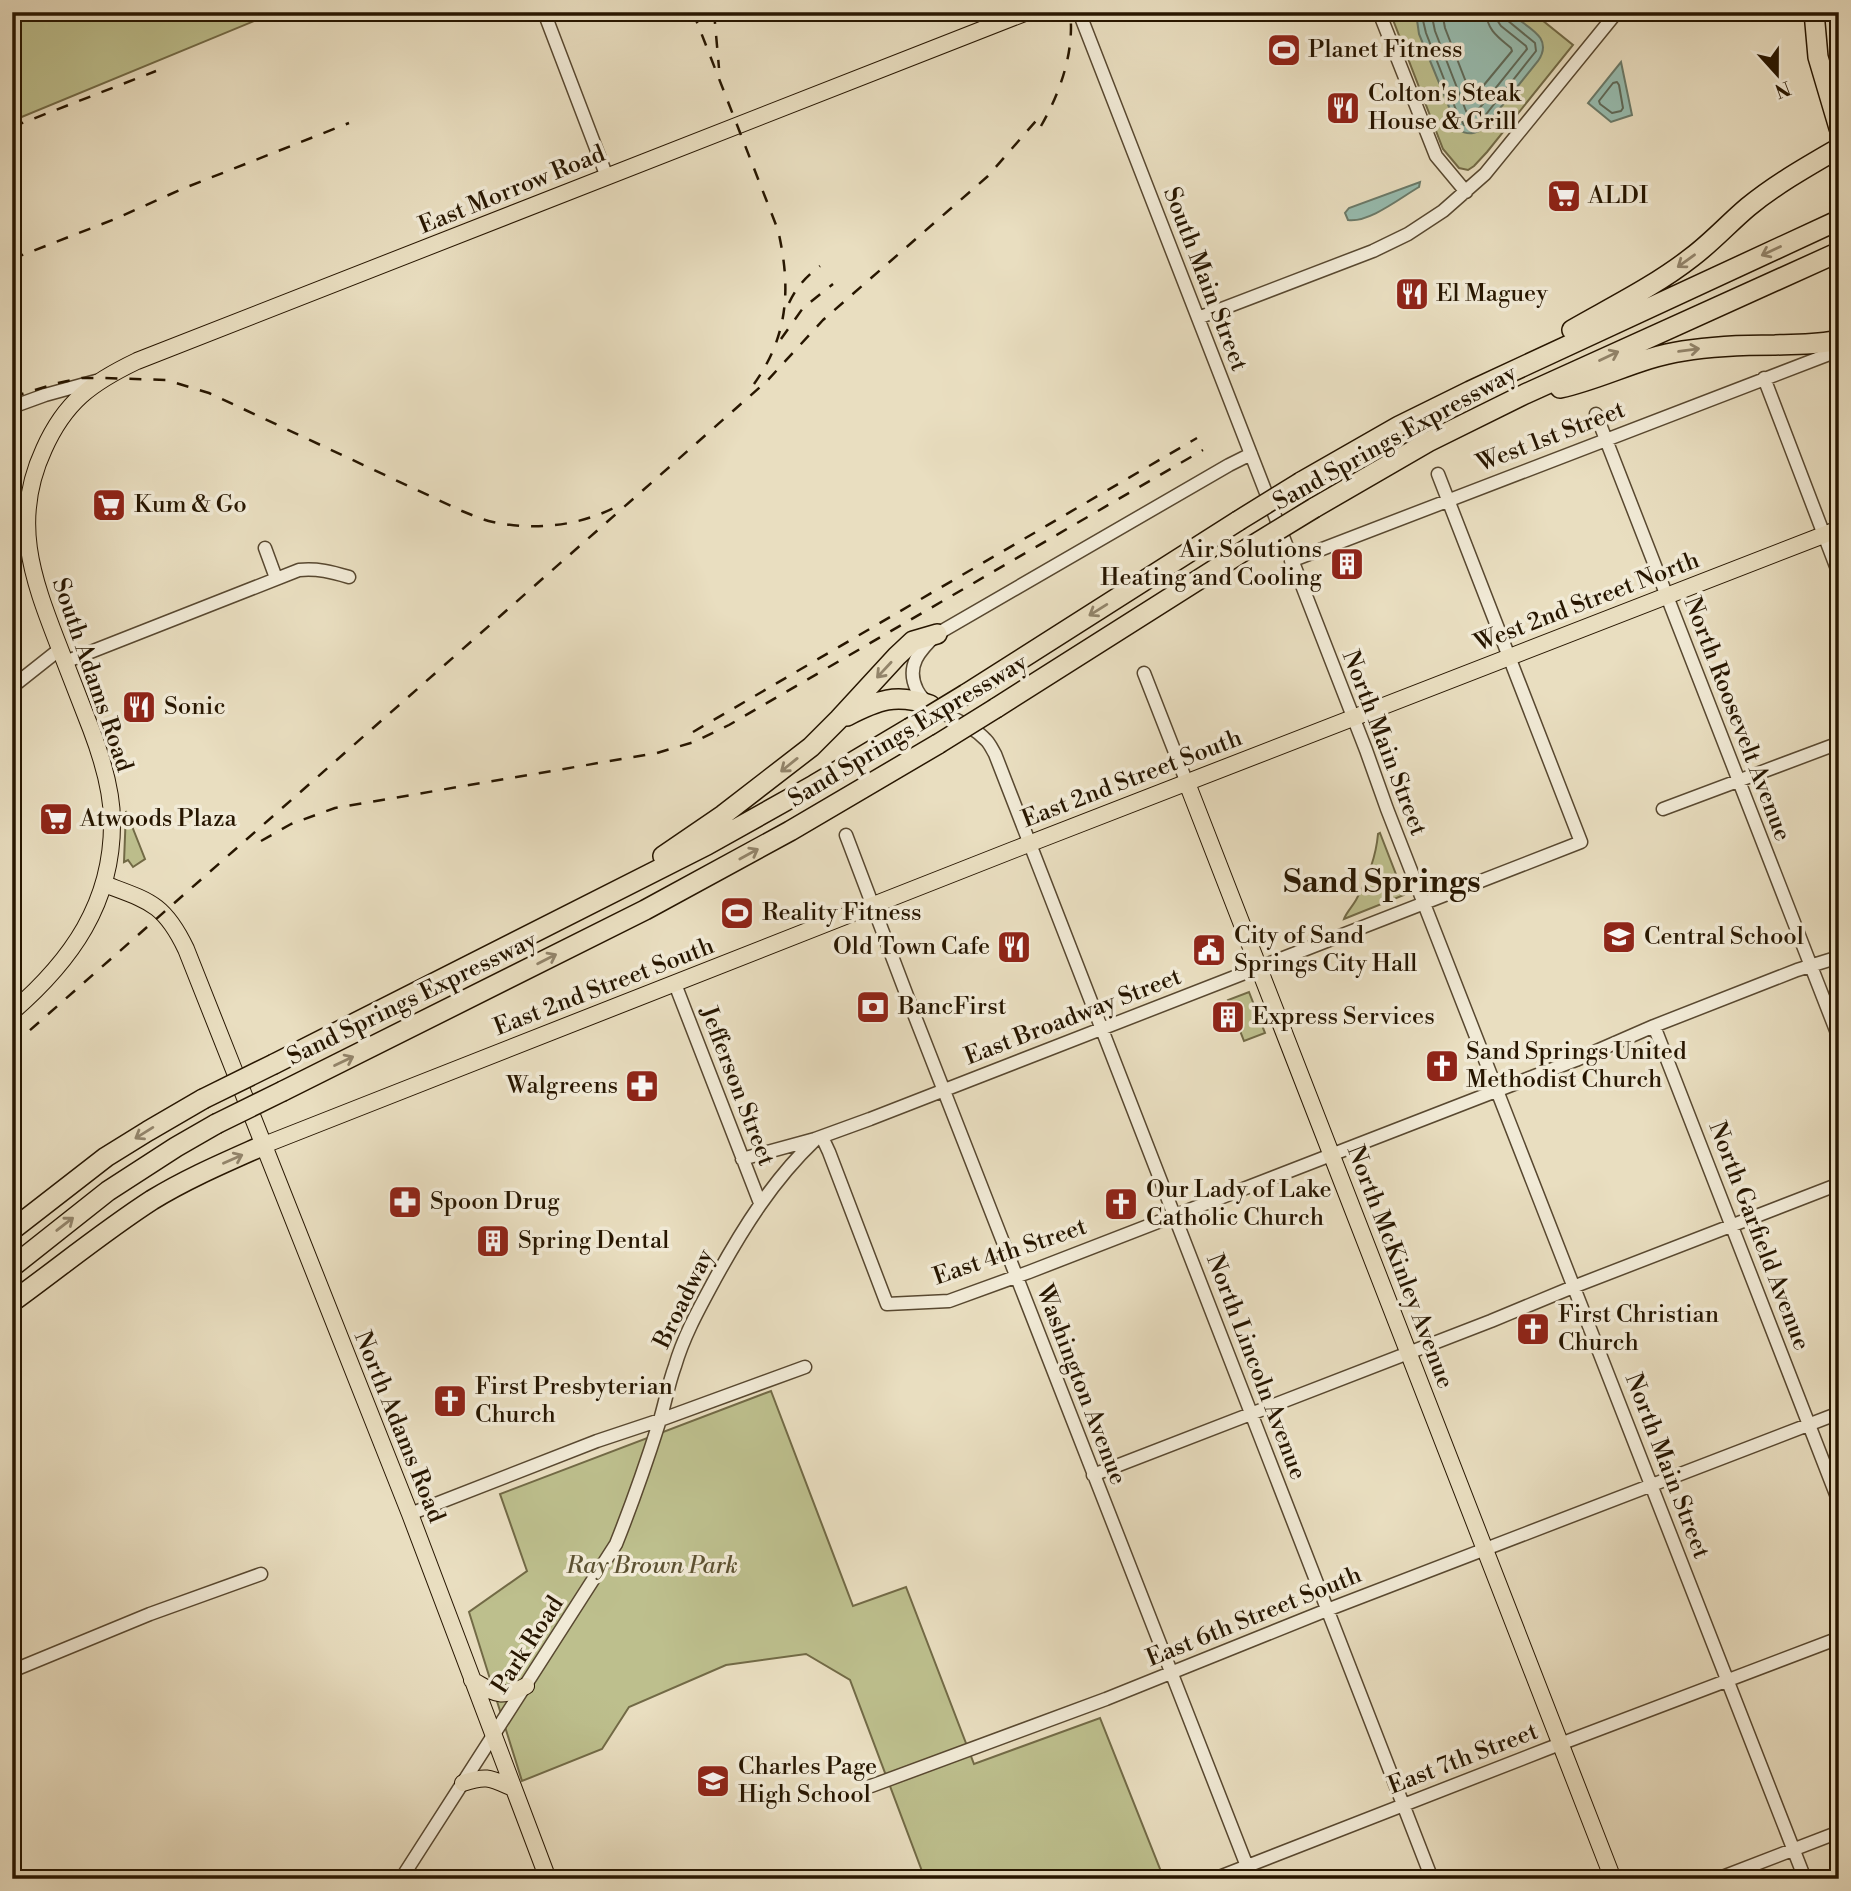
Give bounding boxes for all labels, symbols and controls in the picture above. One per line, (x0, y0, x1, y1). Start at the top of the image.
sports icon: Planet Fitness (1265, 31, 1303, 69)
place label: Planet Fitness (1308, 35, 1463, 65)
north arrow (1742, 38, 1812, 108)
text: N (1771, 75, 1794, 103)
place label: Colton's Steak House & Grill (1368, 79, 1522, 137)
restaurant icon: Colton's Steak House & Grill (1324, 89, 1362, 127)
street label: East Morrow Road (414, 139, 610, 241)
supermarket icon: ALDI (1545, 177, 1583, 215)
place label: ALDI (1587, 181, 1648, 211)
street label: South Main Street (1156, 183, 1254, 376)
one-way arrow (1761, 245, 1782, 258)
one-way arrow (1677, 254, 1696, 268)
restaurant icon: El Maguey (1393, 275, 1431, 313)
place label: El Maguey (1436, 279, 1548, 309)
one-way arrow (1677, 343, 1700, 356)
one-way arrow (1598, 349, 1619, 362)
street label: Sand Springs Expressway (1268, 358, 1522, 518)
street label: West 1st Street (1472, 395, 1630, 479)
supermarket icon: Kum & Go (90, 486, 128, 524)
place label: Kum & Go (134, 490, 247, 520)
place label: Air Solutions Heating and Cooling (1100, 535, 1323, 593)
building icon: Air Solutions Heating and Cooling (1328, 545, 1366, 583)
street label: West 2nd Street North (1469, 545, 1704, 659)
street label: South Adams Road (45, 574, 139, 776)
street label: North Roosevelt Avenue (1677, 593, 1797, 845)
one-way arrow (1089, 602, 1108, 617)
street label: North Main Street (1335, 646, 1433, 840)
street label: Sand Springs Expressway (783, 647, 1033, 814)
one-way arrow (875, 661, 892, 678)
restaurant icon: Sonic (120, 688, 158, 726)
place label: Sonic (164, 692, 226, 722)
street label: East 2nd Street South (1018, 723, 1246, 835)
one-way arrow (780, 757, 798, 773)
supermarket icon: Atwoods Plaza (37, 800, 75, 838)
place label: Atwoods Plaza (79, 804, 237, 834)
one-way arrow (738, 847, 759, 860)
district label: Sand Springs (1283, 862, 1481, 902)
sports icon: Reality Fitness (718, 894, 756, 932)
place label: Reality Fitness (762, 898, 922, 928)
school or university icon: Central School (1600, 918, 1638, 956)
place label: City of Sand Springs City Hall (1234, 921, 1417, 979)
place label: Central School (1644, 922, 1804, 952)
street label: Sand Springs Expressway (282, 925, 542, 1073)
restaurant icon: Old Town Cafe (995, 928, 1033, 966)
street label: East 2nd Street South (490, 931, 718, 1043)
public building icon: City of Sand Springs City Hall (1190, 931, 1228, 969)
place label: Old Town Cafe (833, 932, 990, 962)
one-way arrow (536, 952, 557, 966)
street label: East Broadway Street (960, 962, 1186, 1072)
bank icon: BancFirst (854, 988, 892, 1026)
place label: BancFirst (897, 992, 1007, 1022)
building icon: Express Services (1209, 998, 1247, 1036)
street label: Jefferson Street (692, 1001, 781, 1170)
place label: Express Services (1252, 1002, 1435, 1032)
place label: Sand Springs United Methodist Church (1466, 1037, 1687, 1095)
church icon: Sand Springs United Methodist Church (1423, 1047, 1461, 1085)
one-way arrow (333, 1053, 354, 1067)
pharmacy icon: Walgreens (623, 1067, 661, 1105)
place label: Walgreens (505, 1071, 618, 1101)
street label: North Garfield Avenue (1702, 1117, 1816, 1355)
one-way arrow (135, 1126, 154, 1141)
street label: North McKinley Avenue (1340, 1141, 1460, 1393)
one-way arrow (222, 1152, 243, 1165)
place label: Our Lady of Lake Catholic Church (1146, 1175, 1332, 1233)
pharmacy icon: Spoon Drug (386, 1183, 424, 1221)
church icon: Our Lady of Lake Catholic Church (1102, 1185, 1140, 1223)
place label: Spoon Drug (430, 1187, 560, 1217)
street label: East 4th Street (929, 1212, 1091, 1292)
one-way arrow (56, 1216, 74, 1232)
building icon: Spring Dental (474, 1222, 512, 1260)
place label: Spring Dental (518, 1226, 669, 1256)
street label: Broadway (647, 1244, 721, 1354)
street label: North Lincoln Avenue (1199, 1250, 1313, 1484)
street label: Washington Avenue (1029, 1280, 1133, 1489)
place label: First Christian Church (1558, 1300, 1719, 1358)
church icon: First Christian Church (1514, 1310, 1552, 1348)
street label: North Adams Road (347, 1327, 451, 1528)
street label: North Main Street (1618, 1369, 1716, 1563)
place label: First Presbyterian Church (475, 1372, 673, 1430)
church icon: First Presbyterian Church (431, 1382, 469, 1420)
park label: Ray Brown Park (565, 1551, 738, 1581)
street label: East 6th Street South (1142, 1560, 1366, 1674)
street label: Park Road (485, 1590, 571, 1700)
street label: East 7th Street (1384, 1716, 1543, 1801)
place label: Charles Page High School (738, 1752, 877, 1810)
school or university icon: Charles Page High School (694, 1762, 732, 1800)

